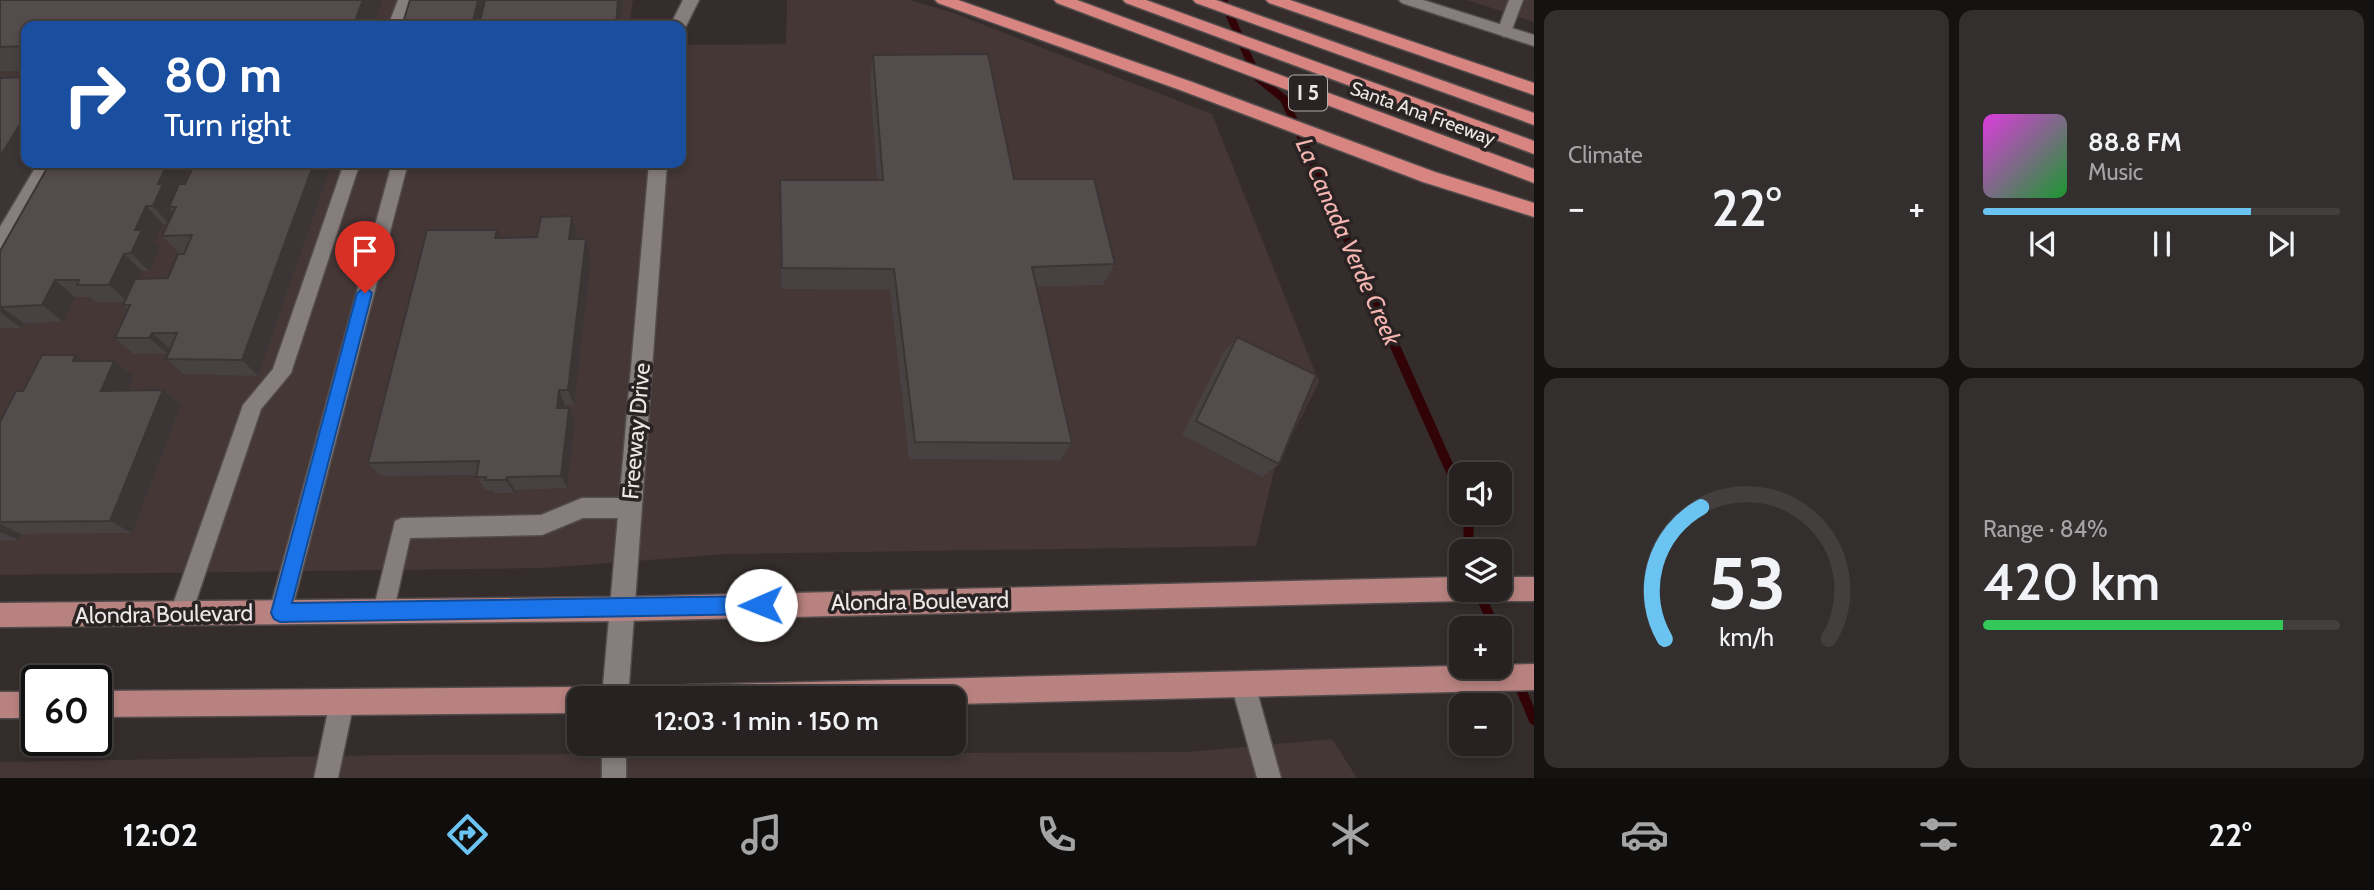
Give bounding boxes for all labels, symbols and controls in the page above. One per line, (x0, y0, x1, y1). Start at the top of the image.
text: 80 m (164, 45, 282, 104)
icon: right (49, 49, 140, 140)
road number: I 5 (1289, 76, 1327, 110)
street label: Santa Ana Freeway (1347, 77, 1499, 150)
text: Turn right (164, 105, 291, 144)
text: 88.8 FM (2088, 126, 2182, 158)
water label: La Canada Verde Creek (1290, 134, 1408, 351)
text: Climate (1568, 141, 1643, 169)
text: Music (2088, 158, 2143, 186)
text: 22° (1712, 176, 1781, 239)
text: − (1568, 184, 1585, 231)
text: + (1908, 184, 1925, 231)
pin (335, 221, 395, 293)
icon: previous (2024, 225, 2062, 263)
icon: pause (2143, 225, 2181, 263)
icon: next (2262, 225, 2300, 263)
icon: arrive (346, 232, 384, 270)
street label: Freeway Drive (616, 361, 656, 500)
map controls (1449, 462, 1512, 756)
button: sound (1449, 462, 1512, 525)
text: Range · 84% (1983, 515, 2108, 543)
button: layers (1449, 539, 1512, 602)
text: 53 (1707, 539, 1786, 627)
text: 420 km (1983, 550, 2160, 613)
position arrow (724, 568, 798, 642)
street label: Alondra Boulevard (831, 585, 1009, 617)
street label: Alondra Boulevard (75, 598, 253, 630)
button: + (1449, 616, 1512, 679)
text: km/h (1719, 622, 1774, 652)
speed limit sign: 60 (21, 665, 112, 756)
button: − (1449, 693, 1512, 756)
text: 12:03 · 1 min · 150 m (654, 705, 879, 737)
icon: directions (443, 810, 492, 859)
icon: music (737, 810, 786, 859)
icon: phone (1032, 810, 1081, 859)
icon: climate (1326, 810, 1375, 859)
icon: car (1620, 810, 1669, 859)
icon: filters (1914, 810, 1963, 859)
text: 12:02 (123, 815, 198, 854)
text: 22° (2208, 815, 2251, 854)

